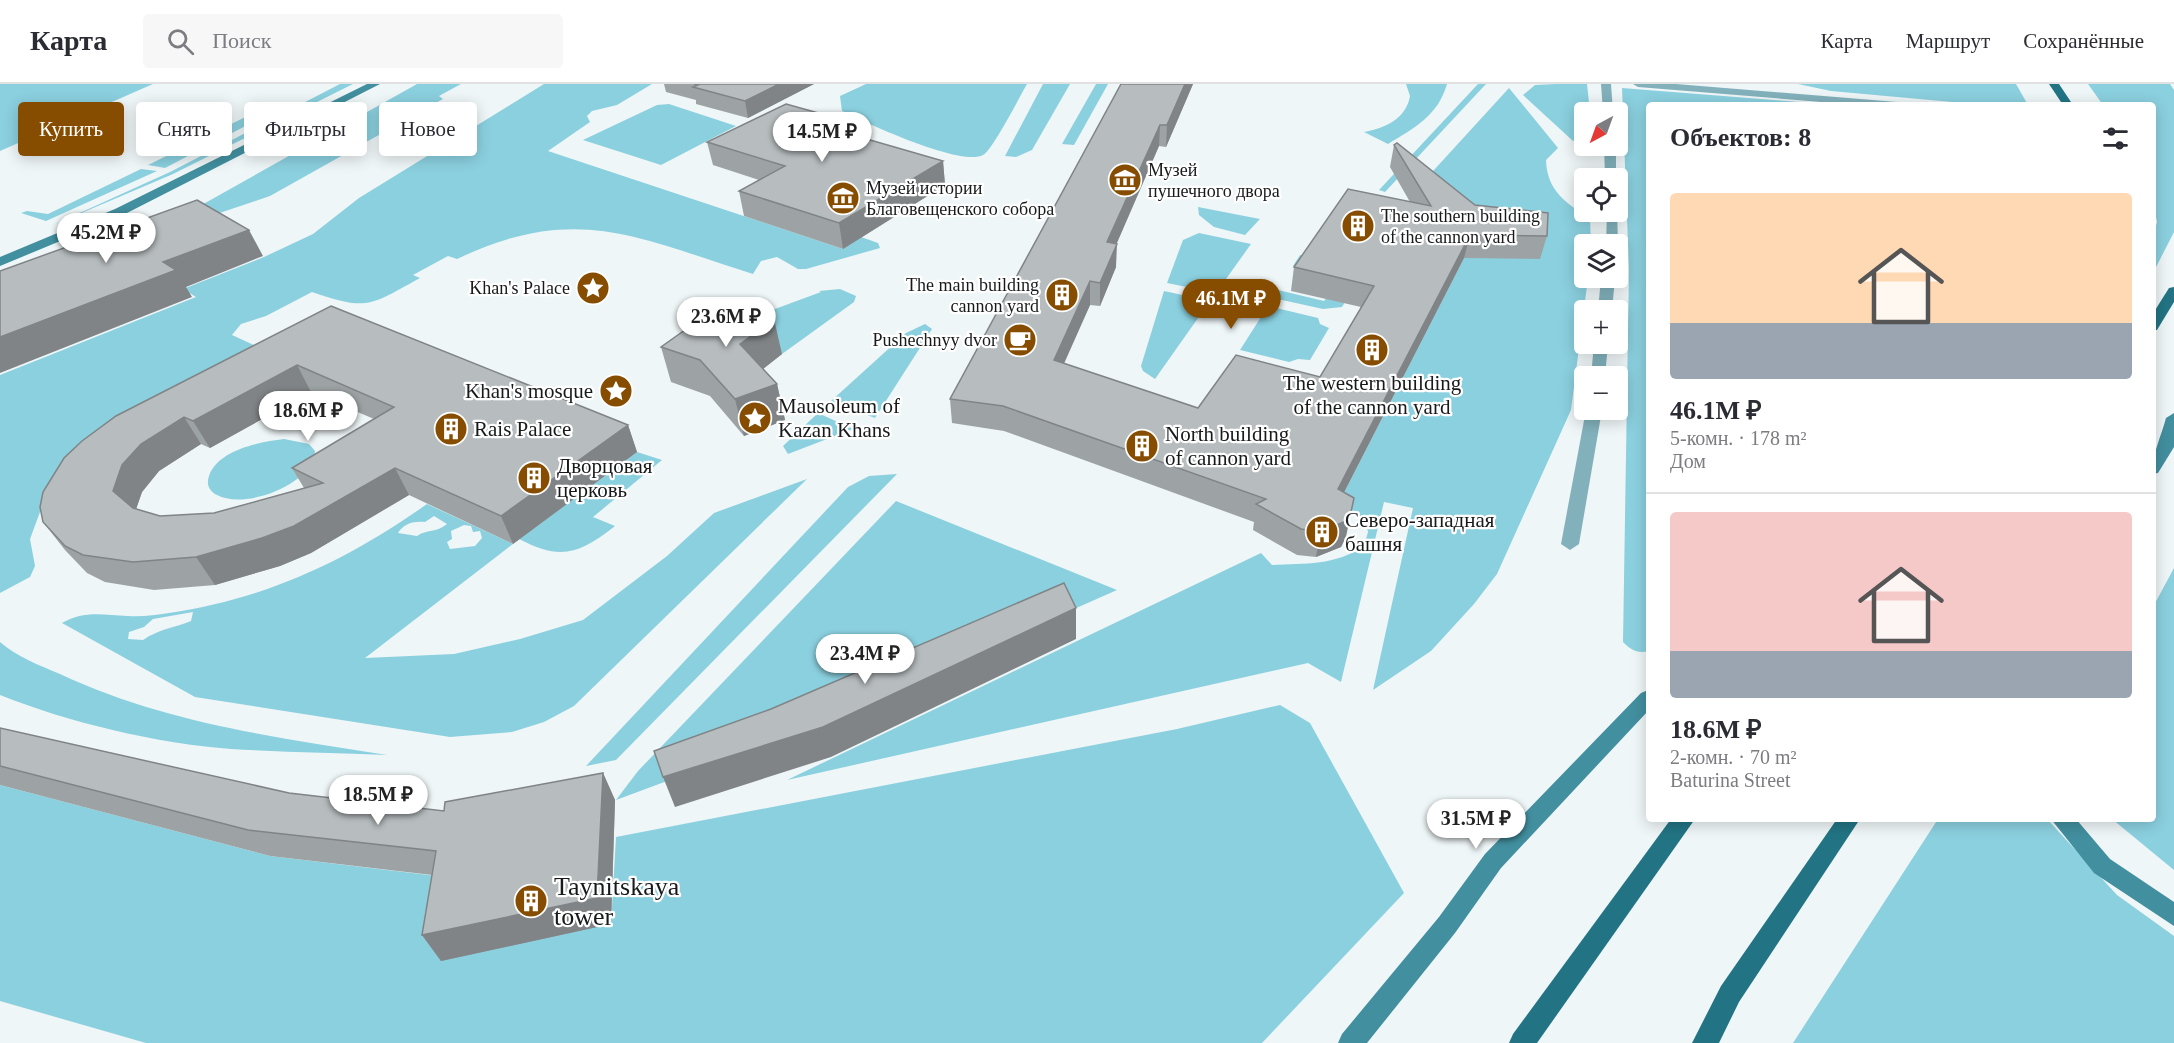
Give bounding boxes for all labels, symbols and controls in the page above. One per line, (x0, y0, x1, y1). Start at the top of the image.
search box (143, 14, 563, 68)
text: Карта (30, 25, 107, 56)
icon: search (164, 25, 197, 58)
text: Поиск (212, 28, 271, 53)
text: Карта (1821, 29, 1873, 53)
text: Маршрут (1906, 29, 1990, 53)
text: Сохранённые (2023, 29, 2144, 53)
chip: Купить (18, 102, 124, 156)
chip: Снять (136, 102, 232, 156)
chip: Фильтры (244, 102, 367, 156)
chip: Новое (379, 102, 477, 156)
north arrow (1574, 102, 1628, 156)
map controls (1574, 102, 1628, 420)
pin: 14.5M ₽ (767, 112, 877, 163)
text: 14.5M ₽ (787, 120, 857, 142)
icon: filters (2099, 122, 2132, 155)
text: Объектов: 8 (1670, 123, 1811, 152)
place label: Музей пушечного двора (1148, 160, 1280, 201)
museum icon: Музей пушечного двора (1107, 162, 1143, 198)
button: locate (1574, 168, 1628, 222)
place label: Музей истории Благовещенского собора (866, 178, 1054, 219)
museum icon: Музей истории Благовещенского собора (825, 180, 861, 216)
place label: The southern building of the cannon yard (1381, 206, 1540, 247)
building icon: The southern building of the cannon yard (1340, 208, 1376, 244)
pin: 45.2M ₽ (51, 213, 161, 264)
text: 45.2M ₽ (71, 221, 141, 243)
icon: home (1847, 232, 1955, 340)
button: layers (1574, 234, 1628, 288)
place icon: Khan's Palace (575, 270, 611, 306)
place label: The main building cannon yard (906, 275, 1039, 316)
building icon: The main building cannon yard (1044, 277, 1080, 313)
place label: Khan's Palace (469, 278, 570, 298)
pin: 46.1M ₽ (1176, 279, 1286, 330)
text: 46.1M ₽ (1196, 287, 1266, 309)
pin: 23.6M ₽ (671, 297, 781, 348)
button: + (1574, 300, 1628, 354)
text: 23.6M ₽ (691, 305, 761, 327)
cafe icon: Pushechnyy dvor (1002, 322, 1038, 358)
place label: Pushechnyy dvor (873, 330, 997, 350)
building icon: The western building of the cannon yard (1354, 332, 1390, 368)
button: − (1574, 366, 1628, 420)
place label: The western building of the cannon yard (1283, 371, 1462, 419)
place icon: Khan's mosque (598, 373, 634, 409)
place label: Khan's mosque (465, 379, 593, 403)
pin: 18.6M ₽ (253, 391, 363, 442)
place label: Mausoleum of Kazan Khans (778, 394, 900, 442)
text: 46.1M ₽ (1670, 396, 1762, 425)
text: 18.6M ₽ (273, 399, 343, 421)
place icon: Mausoleum of Kazan Khans (737, 400, 773, 436)
building icon: Rais Palace (433, 411, 469, 447)
place label: Rais Palace (474, 417, 571, 441)
place label: North building of cannon yard (1165, 422, 1291, 470)
text: 5-комн. · 178 m² (1670, 427, 1807, 449)
building icon: North building of cannon yard (1124, 428, 1160, 464)
text: Дом (1670, 450, 1706, 472)
place label: Дворцовая церковь (557, 454, 653, 502)
building icon: Дворцовая церковь (516, 460, 552, 496)
place label: Северо-западная башня (1345, 508, 1495, 556)
building icon: Северо-западная башня (1304, 514, 1340, 550)
icon: home (1847, 551, 1955, 659)
pin: 23.4M ₽ (810, 634, 920, 685)
text: 23.4M ₽ (830, 642, 900, 664)
text: 18.6M ₽ (1670, 715, 1762, 744)
text: 2-комн. · 70 m² (1670, 746, 1797, 768)
text: Baturina Street (1670, 769, 1791, 791)
pin: 18.5M ₽ (323, 775, 433, 826)
text: 18.5M ₽ (343, 783, 413, 805)
pin: 31.5M ₽ (1421, 799, 1531, 850)
text: 31.5M ₽ (1441, 807, 1511, 829)
place label: Taynitskaya tower (554, 872, 680, 931)
building icon: Taynitskaya tower (513, 883, 549, 919)

